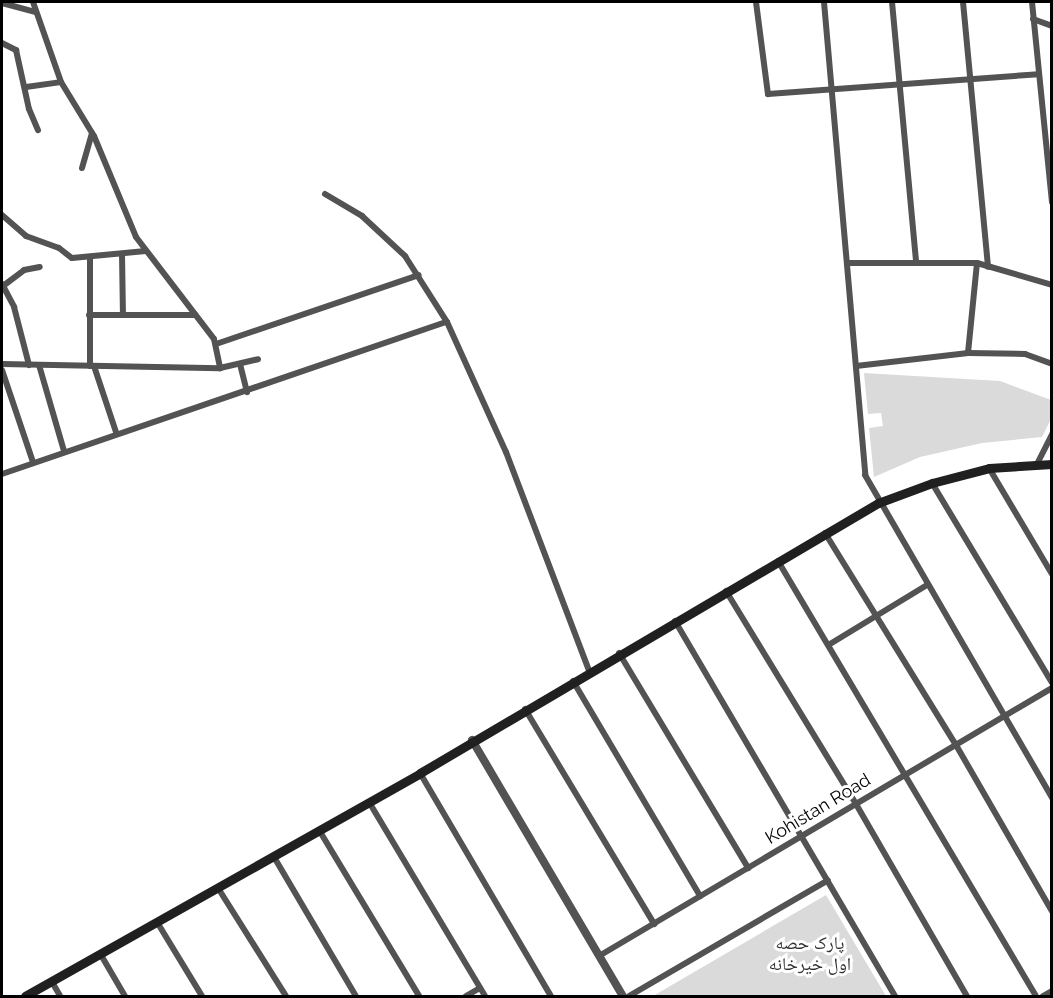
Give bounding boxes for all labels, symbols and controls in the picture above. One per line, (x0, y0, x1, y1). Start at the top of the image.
street label: Kohistan Road (761, 769, 875, 849)
park label: پارک حصه اول خیرخانه (769, 933, 851, 976)

